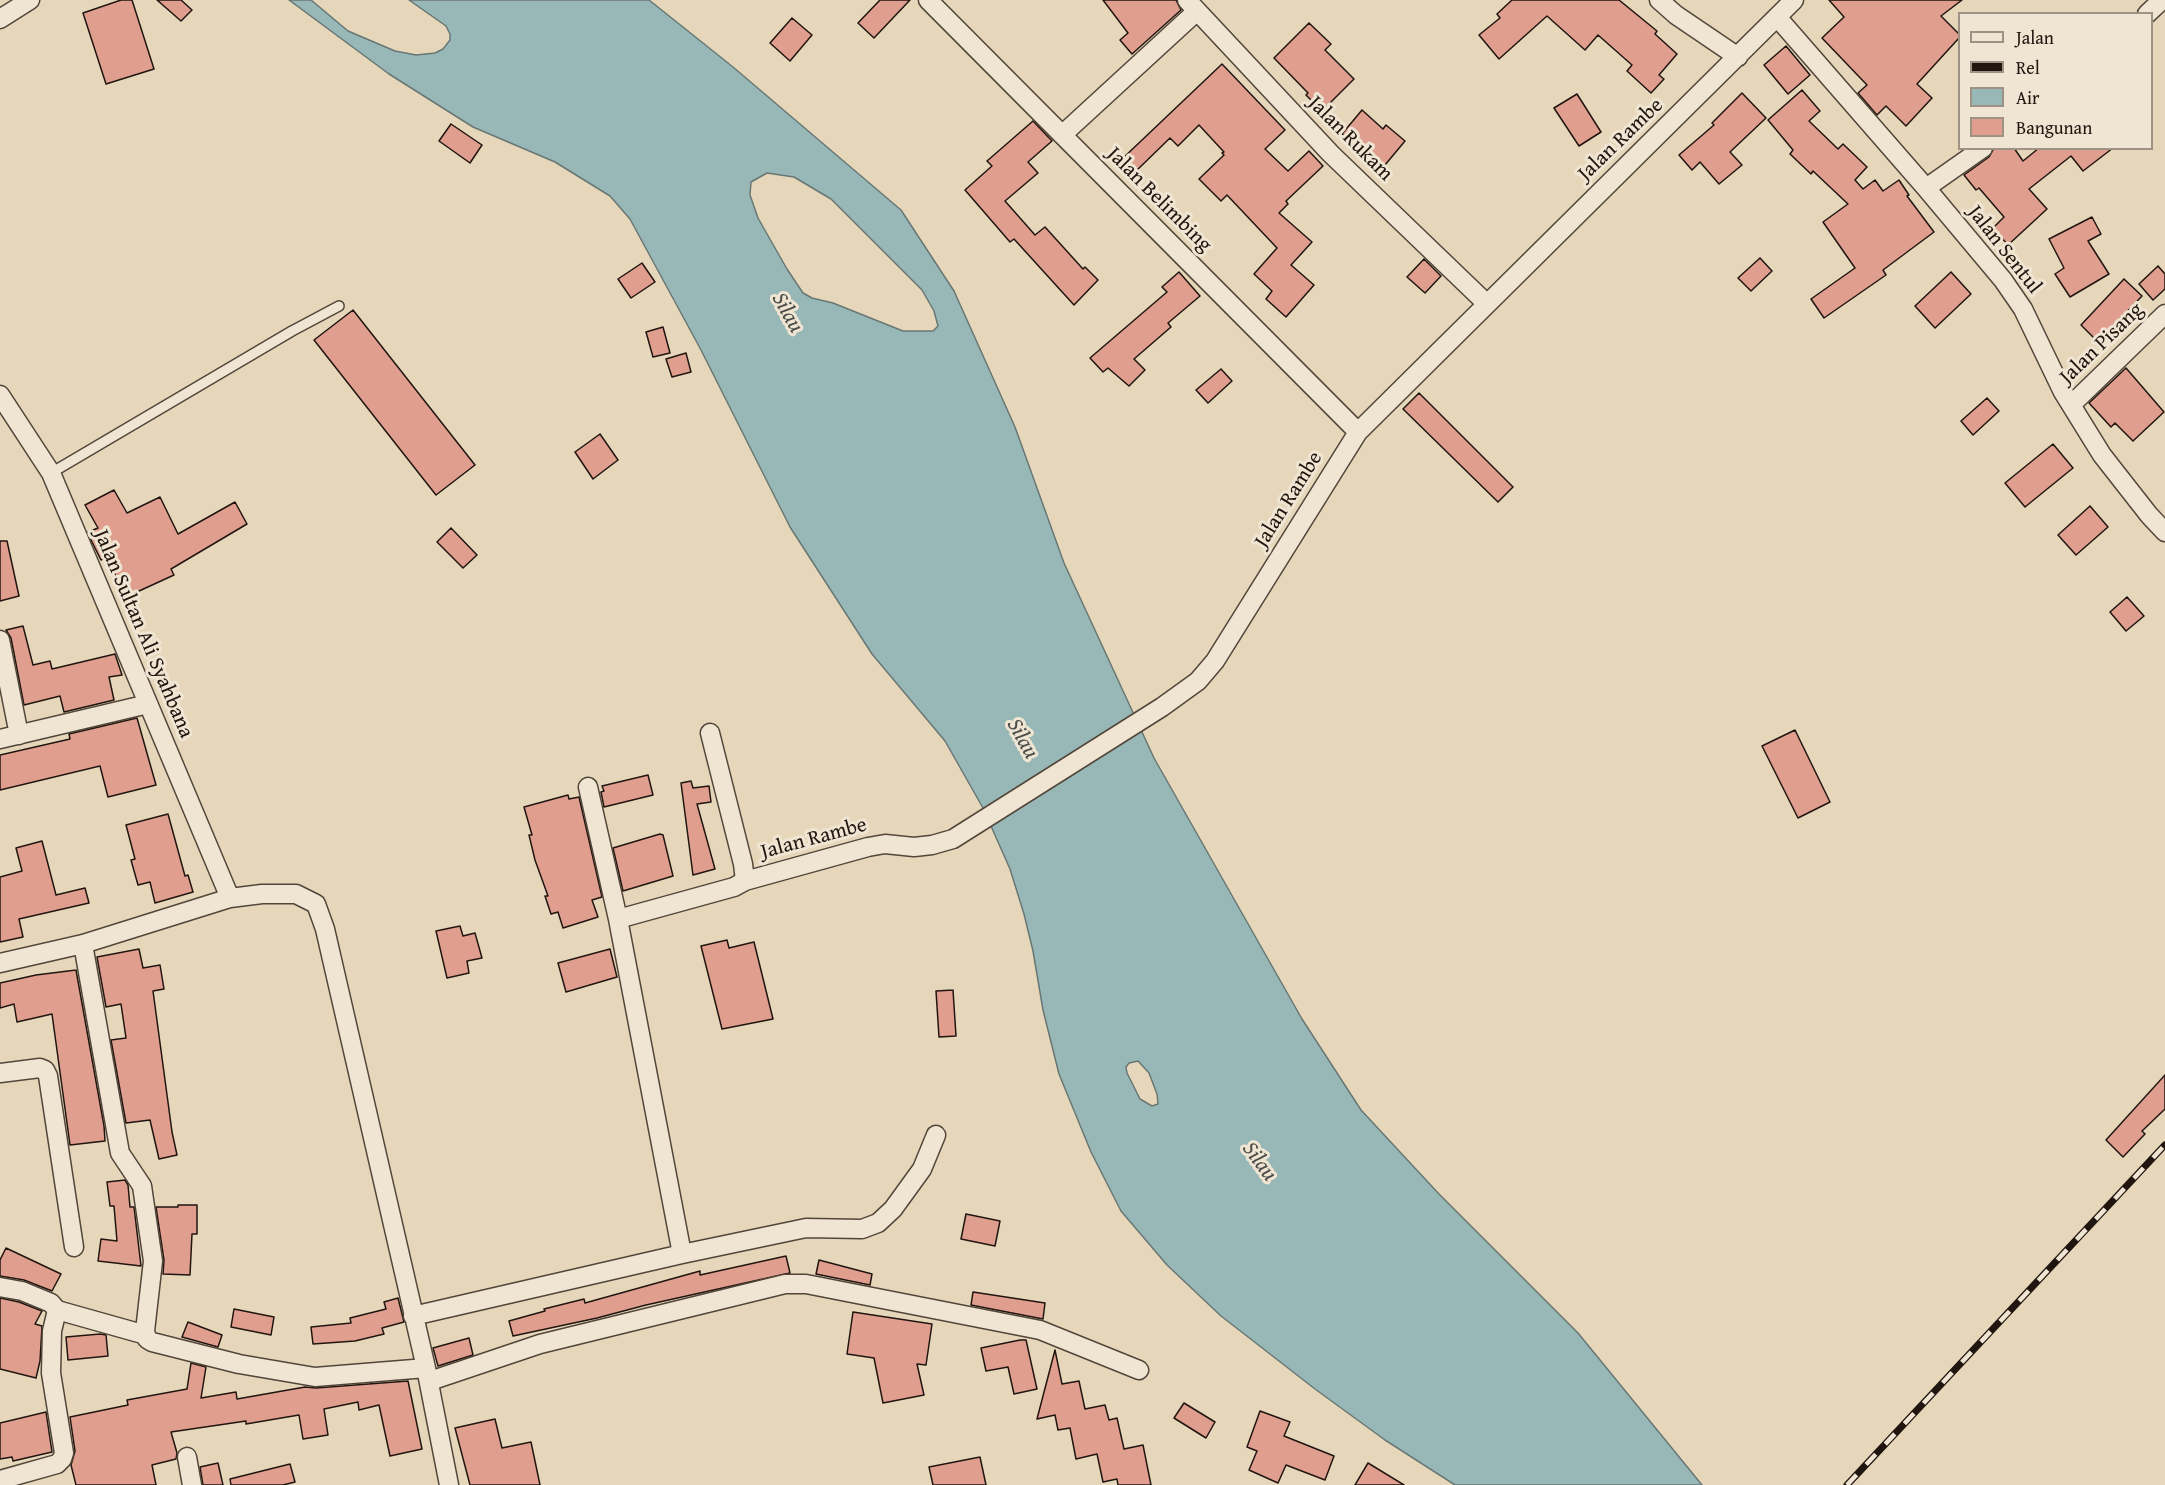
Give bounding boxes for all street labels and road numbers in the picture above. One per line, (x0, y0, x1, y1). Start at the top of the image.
street label: Jalan Rukam (1302, 91, 1398, 187)
street label: Jalan Rambe (1573, 93, 1669, 187)
street label: Jalan Belimbing (1101, 142, 1217, 258)
street label: Jalan Sentul (1962, 201, 2046, 299)
street label: Jalan Pisang (2055, 298, 2149, 390)
street label: Jalan Rambe (1250, 447, 1328, 553)
street label: Jalan Sultan Ali Syahbana (88, 526, 198, 742)
street label: Jalan Rambe (758, 813, 870, 865)

